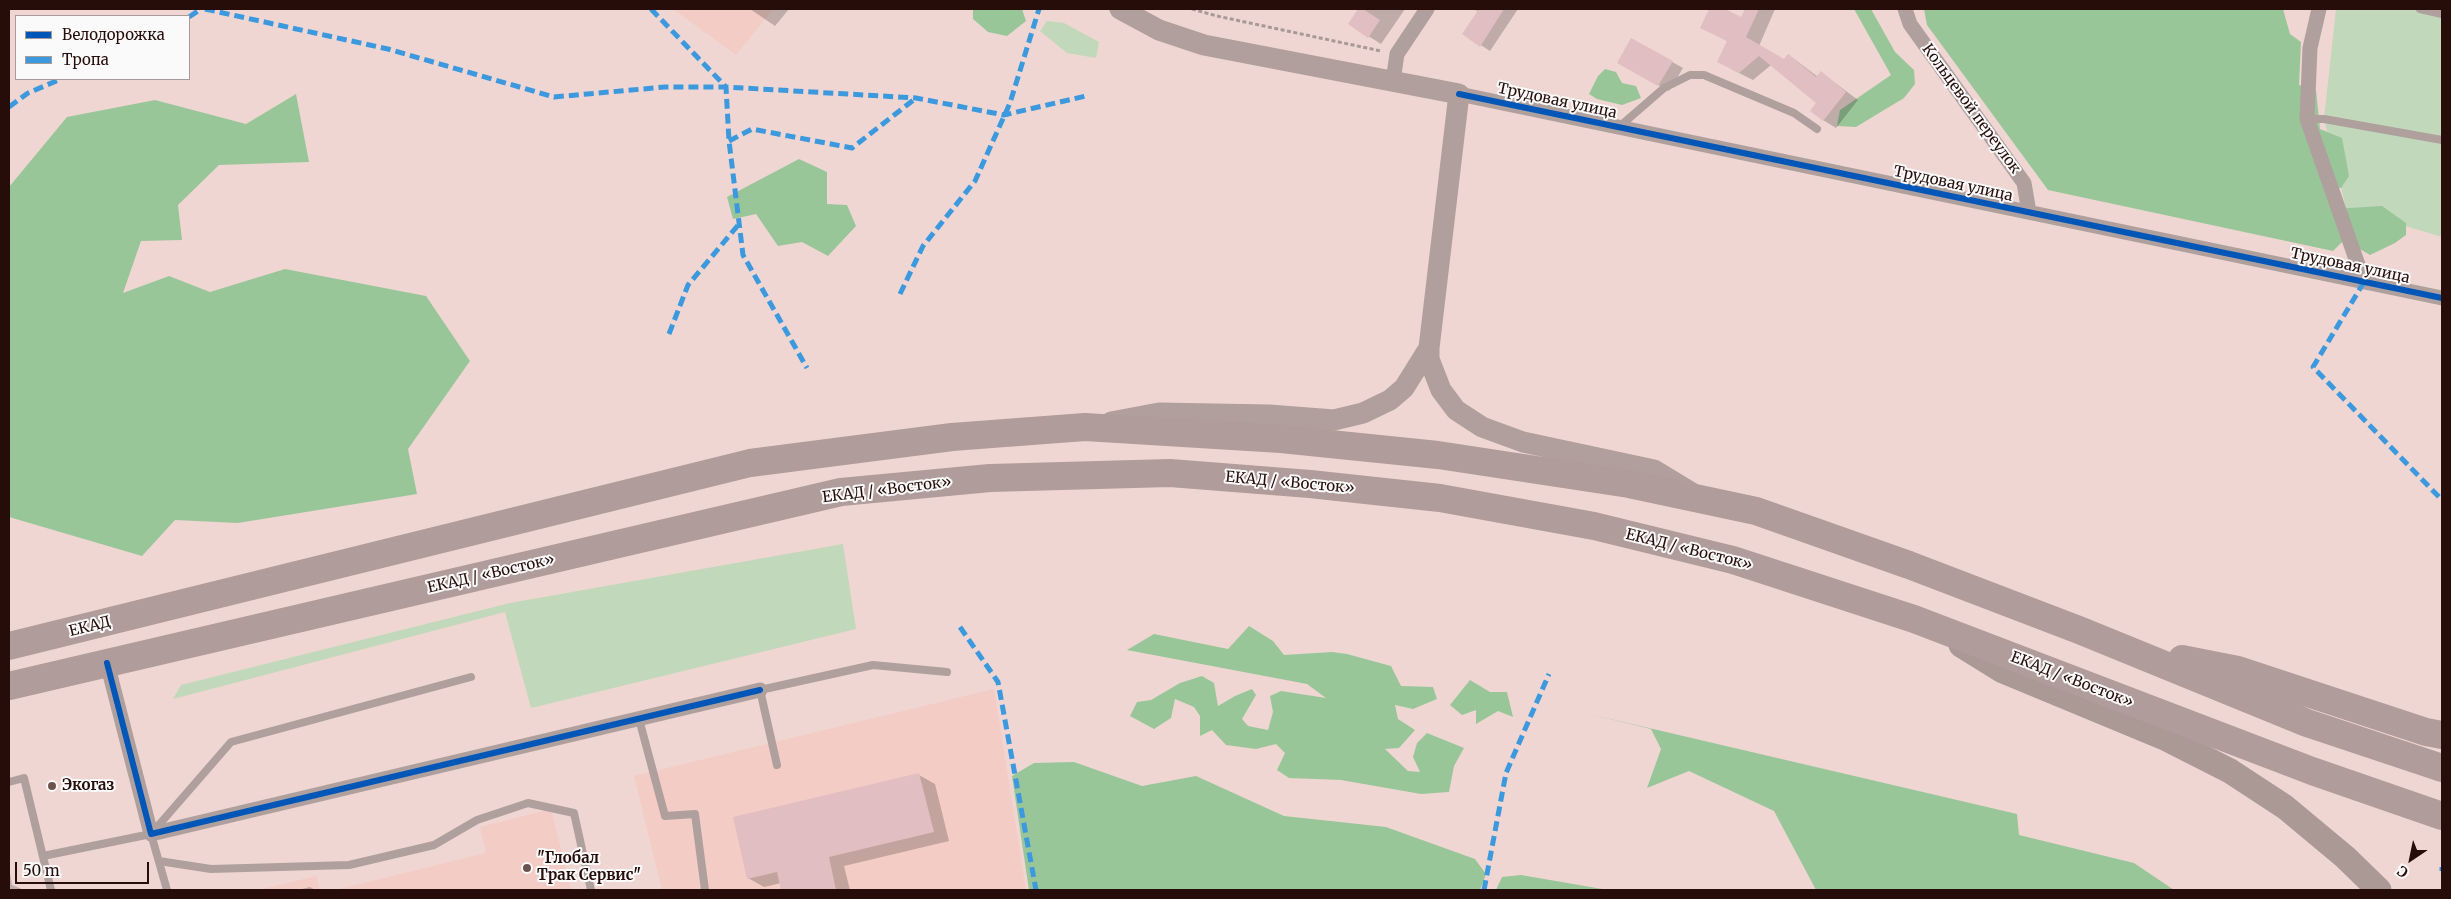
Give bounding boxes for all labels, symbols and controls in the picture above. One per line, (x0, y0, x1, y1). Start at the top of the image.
legend (15, 15, 190, 80)
text: Велодорожка (62, 25, 165, 44)
street label: Кольцевой переулок (1918, 41, 2024, 177)
text: Тропа (62, 50, 109, 69)
street label: Трудовая улица (1496, 80, 1618, 122)
street label: Трудовая улица (1892, 163, 2014, 205)
street label: Трудовая улица (2289, 245, 2411, 287)
street label: ЕКАД / «Восток» (1225, 468, 1355, 498)
street label: ЕКАД / «Восток» (821, 473, 953, 507)
street label: ЕКАД / «Восток» (1624, 526, 1754, 574)
street label: ЕКАД / «Восток» (426, 551, 556, 597)
street label: ЕКАД (67, 613, 113, 641)
street label: ЕКАД / «Восток» (2008, 648, 2136, 712)
place label: Экогаз (62, 777, 114, 795)
marker: Экогаз (46, 780, 58, 792)
north arrow (2386, 834, 2436, 884)
place label: "Глобал Трак Сервис" (537, 850, 641, 885)
scale bar (18, 852, 151, 884)
text: 50 m (23, 861, 60, 880)
text: С (2394, 861, 2412, 882)
marker: "Глобал Трак Сервис" (521, 862, 533, 874)

